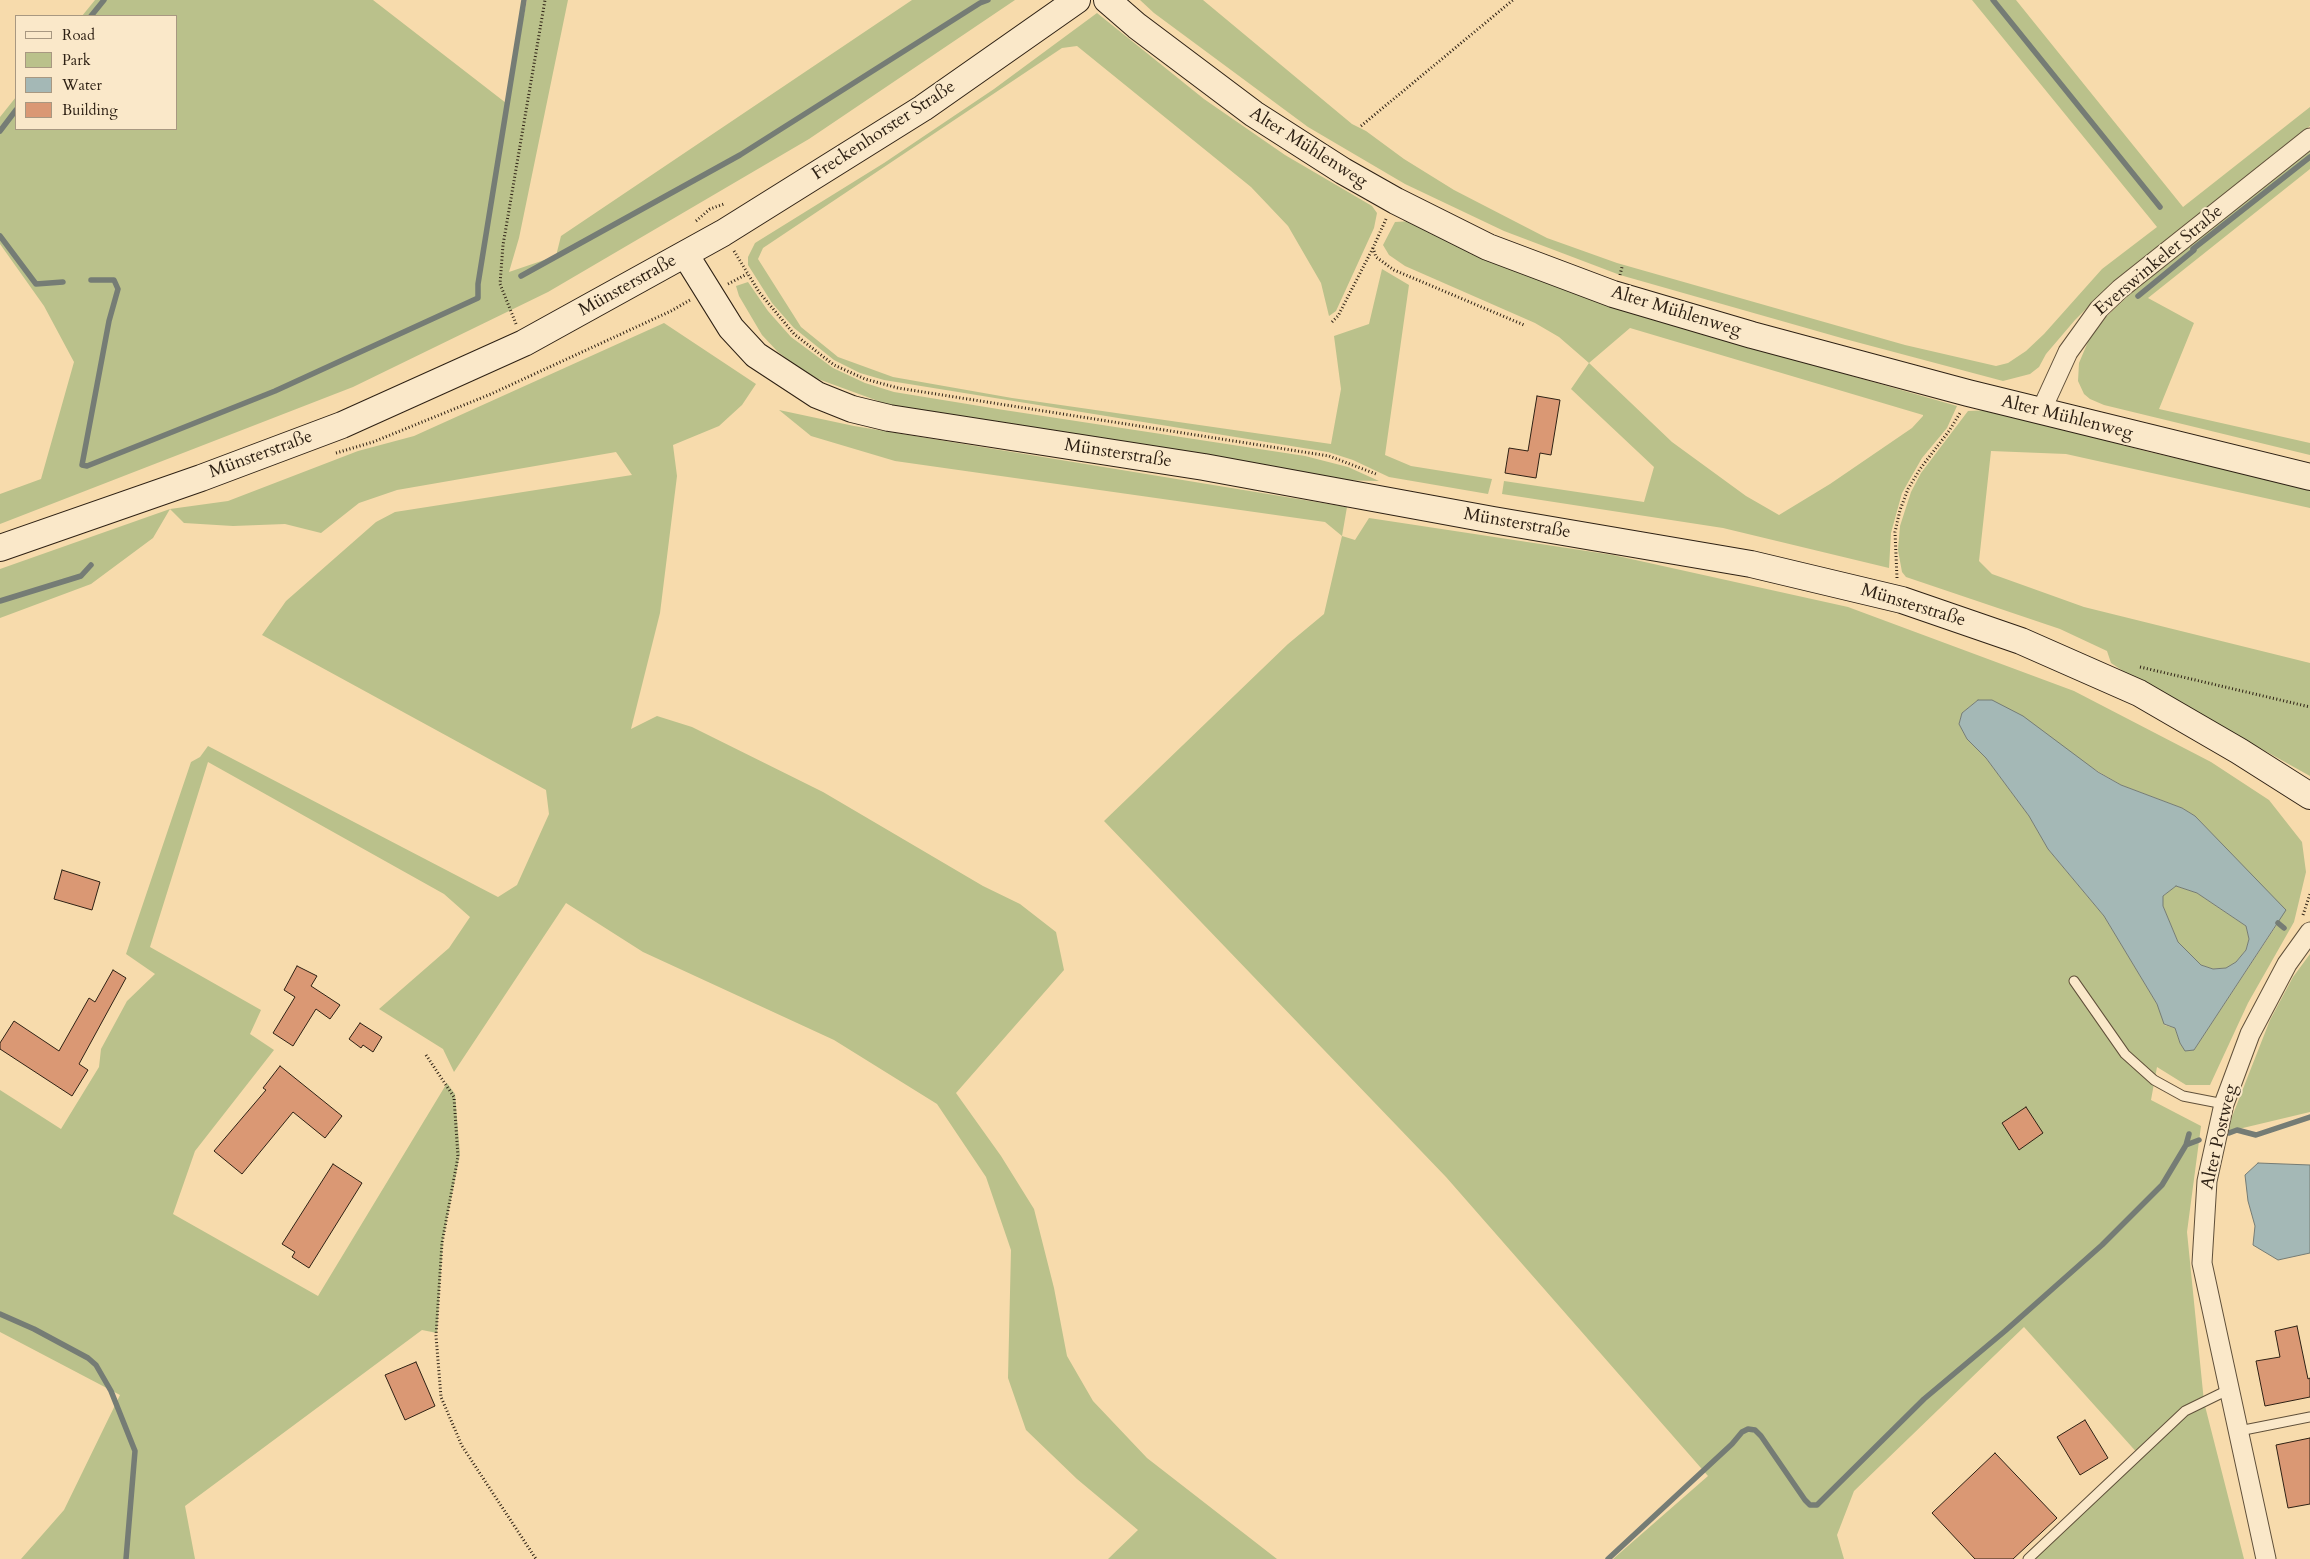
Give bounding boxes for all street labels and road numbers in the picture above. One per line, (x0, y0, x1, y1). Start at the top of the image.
street label: Freckenhorster Straße (808, 77, 960, 185)
street label: Alter Mühlenweg (1245, 103, 1371, 193)
street label: Everswinkeler Straße (2091, 201, 2227, 321)
street label: Münsterstraße (575, 250, 681, 322)
street label: Alter Mühlenweg (1608, 282, 1744, 342)
street label: Alter Mühlenweg (1999, 391, 2135, 445)
street label: Münsterstraße (206, 426, 316, 484)
street label: Münsterstraße (1063, 435, 1173, 473)
street label: Münsterstraße (1462, 504, 1572, 544)
street label: Münsterstraße (1858, 580, 1968, 632)
street label: Alter Postweg (2197, 1082, 2243, 1192)

